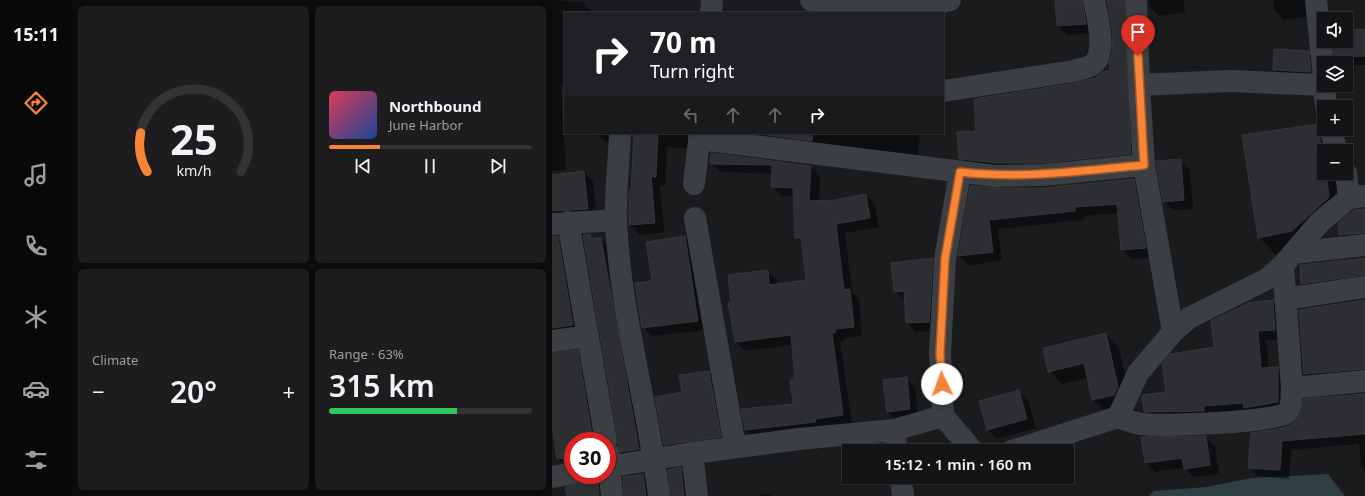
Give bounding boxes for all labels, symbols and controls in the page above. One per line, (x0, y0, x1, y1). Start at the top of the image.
map controls (1317, 12, 1353, 180)
button: sound (1317, 12, 1353, 48)
pin (1121, 15, 1155, 56)
icon: arrive (1127, 21, 1149, 43)
text: 15:11 (13, 22, 59, 46)
text: 70 m (650, 23, 717, 61)
icon: right (584, 28, 636, 80)
button: layers (1317, 56, 1353, 92)
text: Turn right (650, 59, 734, 83)
icon: directions (22, 89, 50, 117)
text: Northbound (389, 96, 481, 116)
button: + (1317, 100, 1353, 136)
icon: left (680, 104, 702, 126)
icon: ahead (722, 104, 744, 126)
icon: ahead (764, 104, 786, 126)
icon: right (806, 104, 828, 126)
text: 25 (170, 111, 217, 167)
text: June Harbor (389, 116, 463, 134)
button: − (1317, 144, 1353, 180)
icon: previous (352, 155, 374, 177)
icon: pause (419, 155, 441, 177)
icon: next (487, 155, 509, 177)
icon: music (22, 161, 50, 189)
text: km/h (176, 161, 211, 180)
icon: phone (22, 232, 50, 260)
icon: climate (22, 303, 50, 331)
text: Range · 63% (329, 345, 404, 363)
text: Climate (92, 351, 138, 369)
position arrow (921, 363, 963, 405)
text: 315 km (329, 365, 435, 406)
text: 20° (170, 371, 217, 412)
icon: car (22, 375, 50, 403)
text: − (92, 376, 105, 406)
text: + (282, 376, 295, 406)
speed limit sign: 30 (564, 432, 616, 484)
icon: filters (22, 446, 50, 474)
text: 15:12 · 1 min · 160 m (884, 454, 1032, 474)

